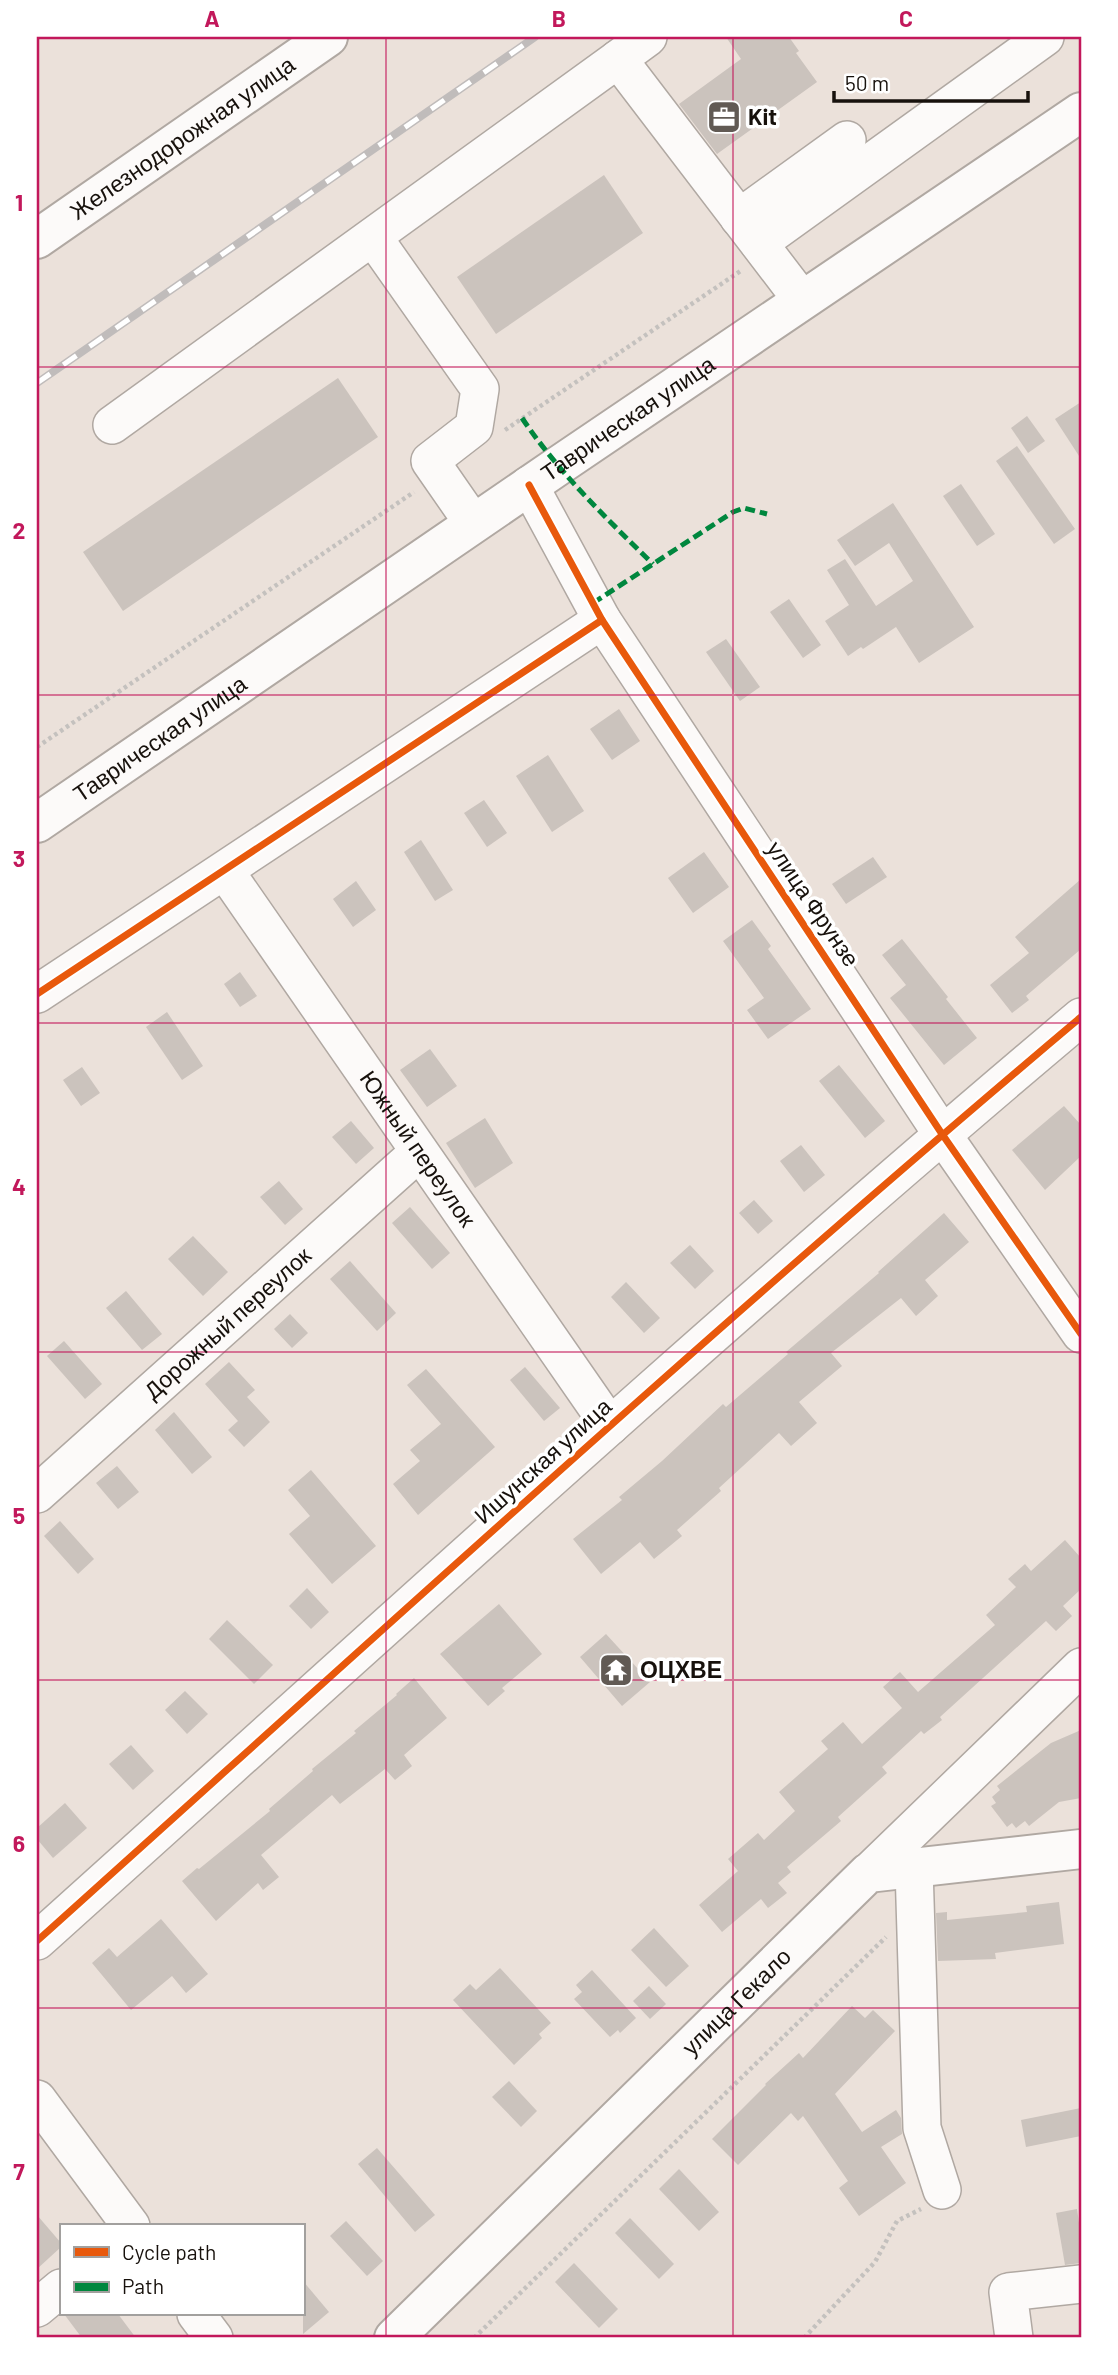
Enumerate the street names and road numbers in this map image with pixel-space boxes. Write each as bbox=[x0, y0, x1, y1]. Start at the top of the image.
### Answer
street label: Железнодорожная улица bbox=[64, 49, 300, 225]
street label: Таврическая улица bbox=[535, 349, 720, 487]
street label: Таврическая улица bbox=[67, 669, 251, 807]
street label: улица Фрунзе bbox=[762, 835, 866, 971]
street label: Южный переулок bbox=[355, 1065, 483, 1232]
street label: Дорожный переулок bbox=[138, 1240, 317, 1404]
street label: Ишунская улица bbox=[468, 1391, 617, 1529]
street label: улица Гекало bbox=[676, 1942, 796, 2061]

